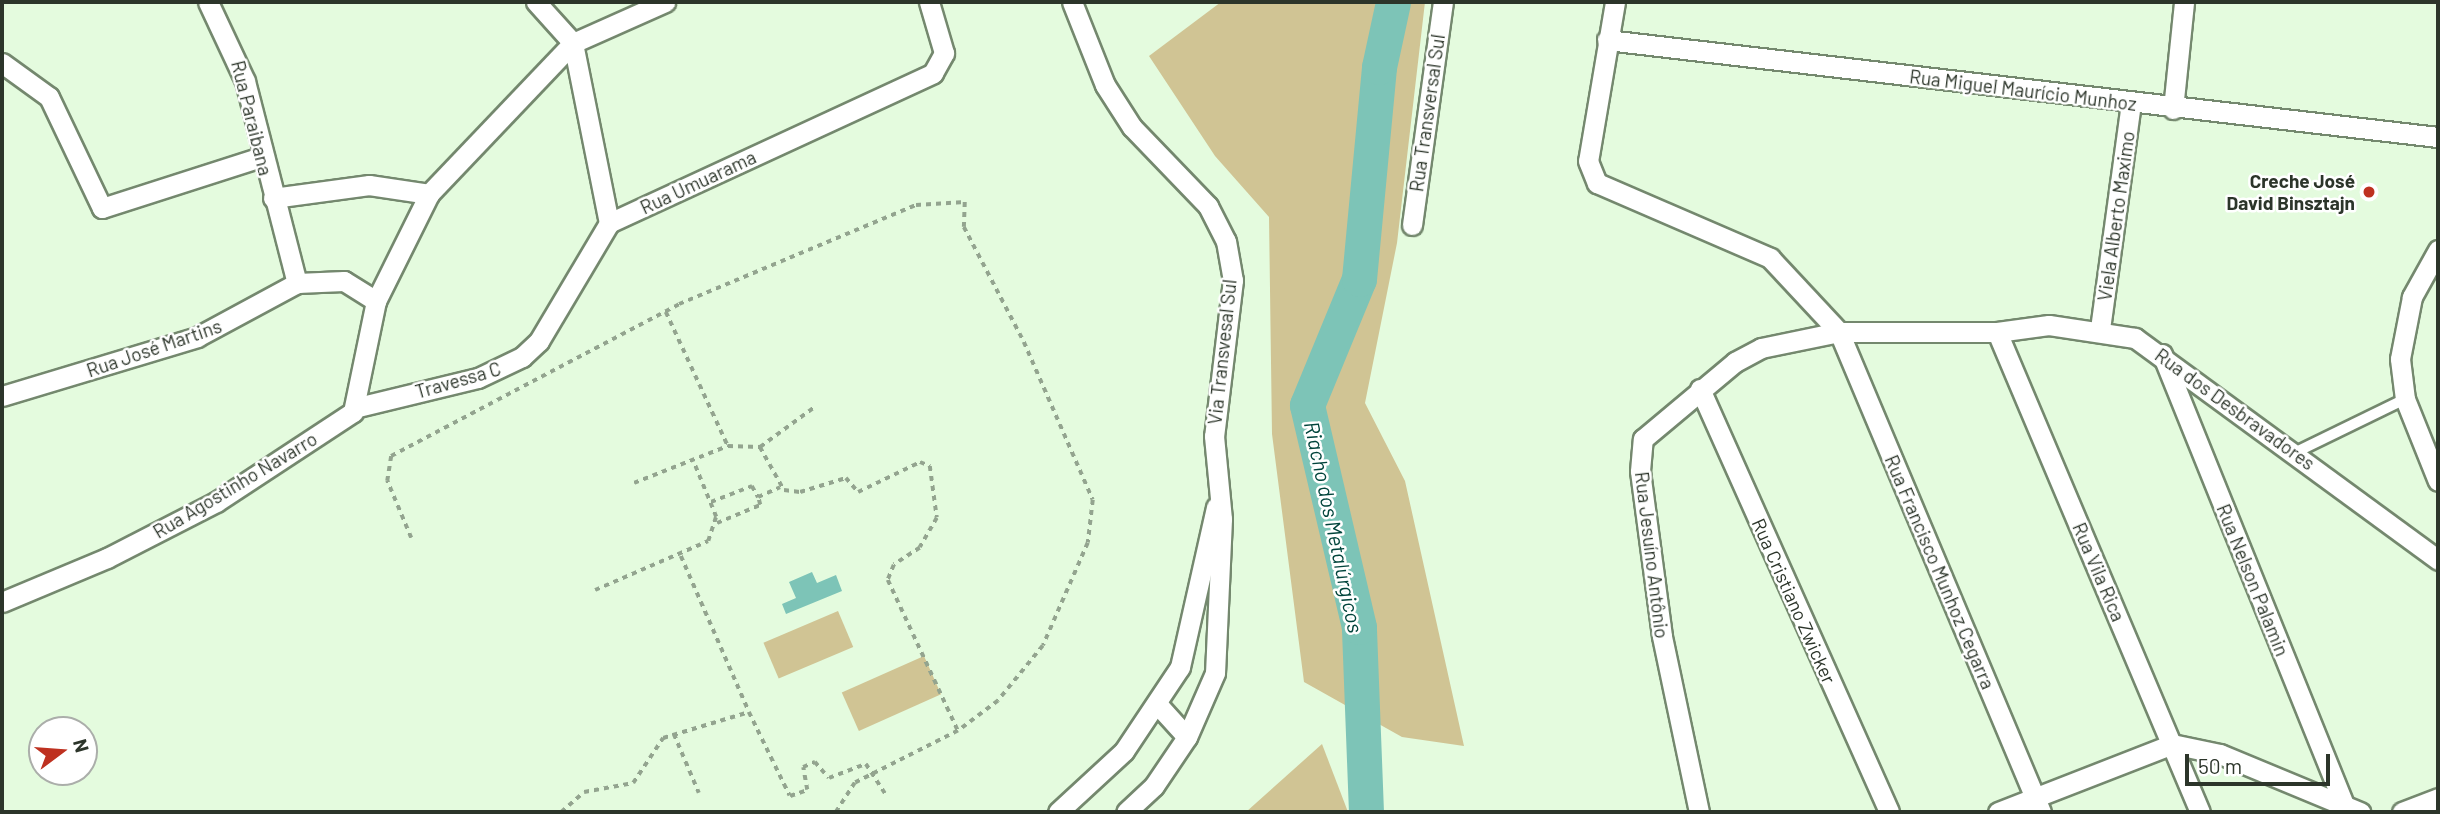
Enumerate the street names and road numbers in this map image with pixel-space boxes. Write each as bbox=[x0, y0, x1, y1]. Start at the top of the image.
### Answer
street label: Rua Transversal Sul bbox=[1405, 33, 1449, 193]
street label: Rua Paraibana bbox=[227, 58, 277, 178]
street label: Rua Miguel Maurício Munhoz bbox=[1908, 65, 2138, 115]
street label: Viela Alberto Maximo bbox=[2093, 130, 2139, 302]
street label: Rua Umuarama bbox=[636, 145, 760, 219]
street label: Via Transvesal Sul bbox=[1203, 278, 1241, 426]
street label: Rua José Martins bbox=[83, 314, 225, 382]
street label: Rua dos Desbravadores bbox=[2151, 343, 2319, 475]
street label: Travessa C bbox=[413, 357, 503, 403]
street label: Rua Agostinho Navarro bbox=[149, 427, 321, 543]
street label: Rua Francisco Munhoz Cegarra bbox=[1880, 451, 2000, 693]
street label: Rua Jesuíno Antônio bbox=[1630, 470, 1674, 640]
street label: Rua Nelson Palamin bbox=[2212, 501, 2294, 659]
street label: Rua Cristiano Zwicker bbox=[1747, 515, 1841, 687]
street label: Rua Vila Rica bbox=[2068, 519, 2130, 625]

